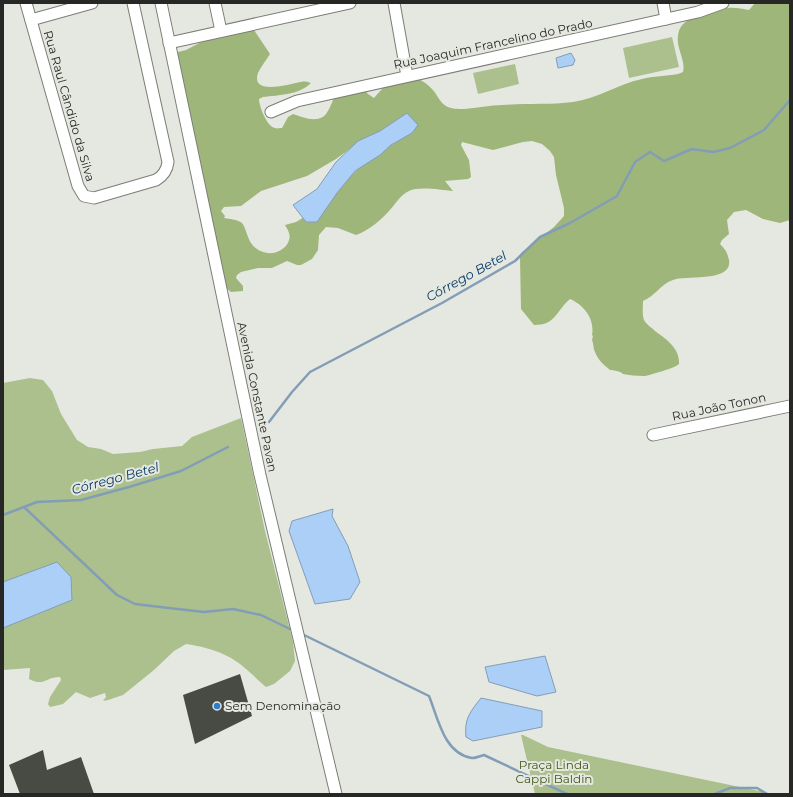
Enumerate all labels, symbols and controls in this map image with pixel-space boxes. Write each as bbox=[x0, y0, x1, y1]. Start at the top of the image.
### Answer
street label: Rua Joaquim Francelino do Prado bbox=[392, 15, 594, 72]
street label: Rua Raul Cândido da Silva bbox=[41, 29, 98, 183]
water label: Córrego Betel bbox=[423, 247, 510, 305]
street label: Avenida Constante Pavan bbox=[234, 321, 281, 473]
street label: Rua João Tonon bbox=[671, 389, 767, 424]
water label: Córrego Betel bbox=[70, 459, 161, 497]
place label: Sem Denominação bbox=[225, 698, 341, 713]
marker: Sem Denominação bbox=[212, 701, 222, 711]
park label: Praça Linda Cappi Baldin bbox=[516, 757, 592, 786]

